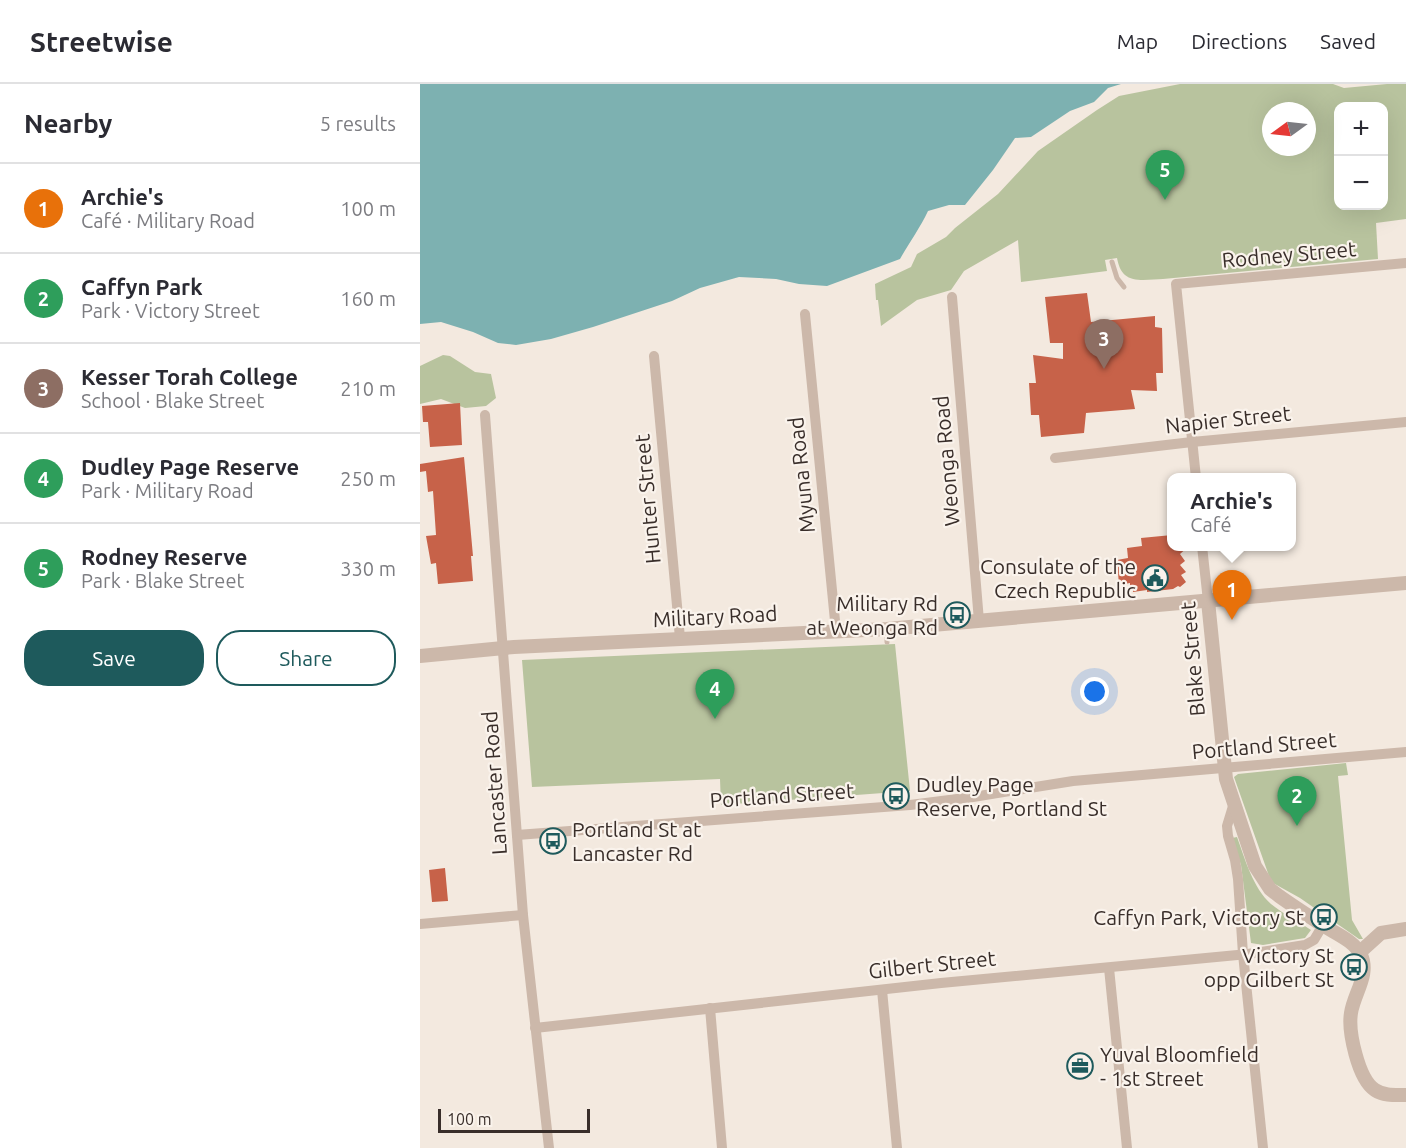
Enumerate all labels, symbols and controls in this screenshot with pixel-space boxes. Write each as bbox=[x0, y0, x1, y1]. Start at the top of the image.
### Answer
text: Streetwise bbox=[30, 26, 173, 57]
text: Map bbox=[1117, 29, 1158, 53]
text: Directions bbox=[1191, 29, 1287, 53]
text: Saved bbox=[1320, 29, 1376, 53]
north arrow bbox=[1262, 102, 1316, 156]
map controls bbox=[1334, 102, 1388, 210]
button: + bbox=[1334, 102, 1388, 156]
text: Nearby bbox=[24, 109, 112, 138]
text: 5 results bbox=[320, 112, 396, 135]
pin: 5 bbox=[1146, 150, 1184, 200]
button: − bbox=[1334, 156, 1388, 210]
text: Archie's bbox=[81, 184, 164, 209]
text: 1 bbox=[38, 197, 49, 220]
text: 100 m bbox=[340, 197, 396, 220]
text: Café · Military Road bbox=[81, 209, 255, 232]
street label: Rodney Street bbox=[1221, 236, 1357, 272]
text: Caffyn Park bbox=[81, 274, 203, 299]
text: 2 bbox=[38, 287, 49, 310]
text: 160 m bbox=[340, 287, 396, 310]
text: Park · Victory Street bbox=[81, 299, 260, 322]
pin: 3 bbox=[1084, 320, 1124, 369]
text: Kesser Torah College bbox=[81, 364, 298, 389]
text: 3 bbox=[38, 377, 49, 400]
text: 210 m bbox=[340, 377, 396, 400]
text: School · Blake Street bbox=[81, 389, 264, 412]
street label: Weonga Road bbox=[928, 395, 964, 527]
street label: Napier Street bbox=[1164, 400, 1292, 438]
street label: Myuna Road bbox=[783, 416, 819, 534]
street label: Hunter Street bbox=[629, 433, 665, 565]
text: Dudley Page Reserve bbox=[81, 454, 299, 479]
text: 4 bbox=[38, 467, 49, 490]
text: 250 m bbox=[340, 467, 396, 490]
popup bbox=[1167, 473, 1296, 551]
text: Park · Military Road bbox=[81, 479, 254, 502]
text: Archie's bbox=[1190, 488, 1273, 513]
text: Café bbox=[1190, 513, 1231, 536]
text: Rodney Reserve bbox=[81, 544, 247, 569]
place label: Consulate of the Czech Republic bbox=[980, 554, 1136, 602]
text: 5 bbox=[38, 557, 49, 580]
text: 330 m bbox=[340, 557, 396, 580]
public building icon: Consulate of the Czech Republic bbox=[1140, 563, 1170, 593]
text: Park · Blake Street bbox=[81, 569, 244, 592]
pin: 1 bbox=[1212, 570, 1252, 620]
place label: Military Rd at Weonga Rd bbox=[806, 591, 938, 639]
bus stop icon: Military Rd at Weonga Rd bbox=[942, 600, 972, 630]
street label: Military Road bbox=[652, 601, 778, 631]
street label: Blake Street bbox=[1175, 601, 1209, 717]
button: Save bbox=[24, 630, 204, 686]
button: Share bbox=[216, 630, 396, 686]
pin: 4 bbox=[696, 670, 734, 719]
your location bbox=[1080, 677, 1109, 706]
street label: Lancaster Road bbox=[477, 710, 511, 856]
street label: Portland Street bbox=[1191, 727, 1337, 763]
place label: Dudley Page Reserve, Portland St bbox=[916, 772, 1107, 820]
pin: 2 bbox=[1278, 776, 1316, 826]
street label: Portland Street bbox=[709, 778, 855, 812]
bus stop icon: Dudley Page Reserve, Portland St bbox=[881, 781, 911, 811]
place label: Portland St at Lancaster Rd bbox=[572, 817, 701, 865]
bus stop icon: Portland St at Lancaster Rd bbox=[538, 826, 568, 856]
bus stop icon: Caffyn Park, Victory St bbox=[1309, 902, 1339, 932]
place label: Caffyn Park, Victory St bbox=[1093, 905, 1304, 929]
place label: Victory St opp Gilbert St bbox=[1204, 943, 1334, 991]
street label: Gilbert Street bbox=[867, 945, 997, 983]
bus stop icon: Victory St opp Gilbert St bbox=[1339, 952, 1369, 982]
place label: Yuval Bloomfield - 1st Street bbox=[1100, 1042, 1259, 1090]
office icon: Yuval Bloomfield - 1st Street bbox=[1065, 1051, 1095, 1081]
scale bar bbox=[438, 1106, 590, 1134]
text: 100 m bbox=[447, 1110, 492, 1128]

